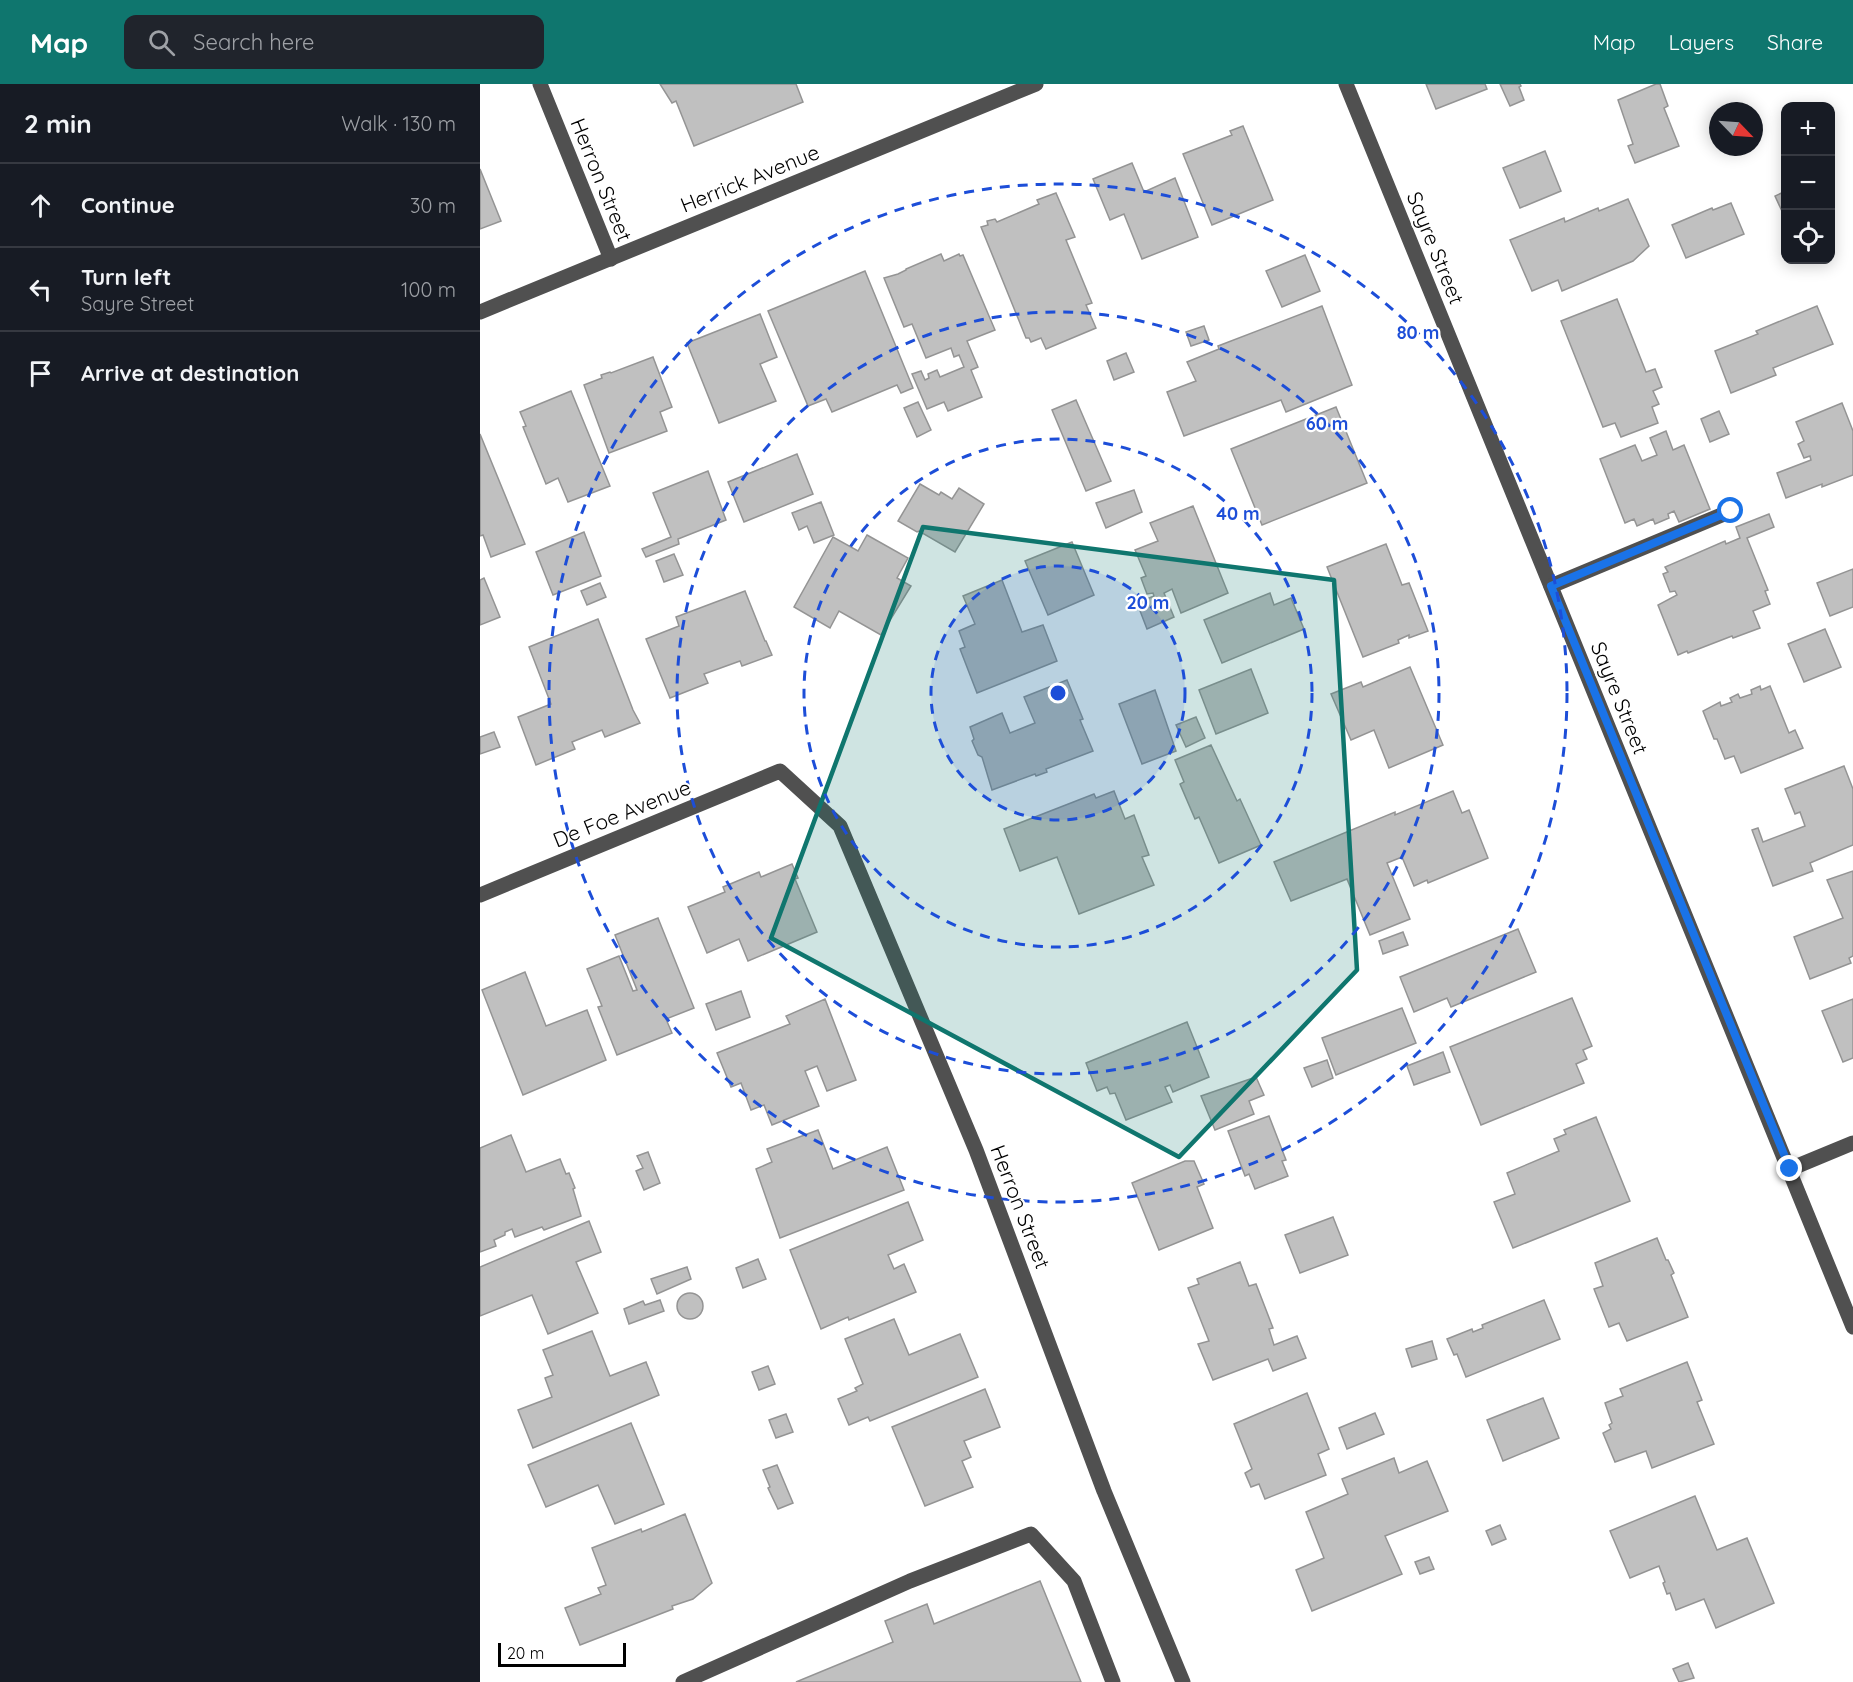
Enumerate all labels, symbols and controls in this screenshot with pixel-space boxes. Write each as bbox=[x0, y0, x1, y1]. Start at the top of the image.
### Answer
search box bbox=[124, 15, 544, 69]
text: Map bbox=[30, 25, 88, 60]
icon: search bbox=[145, 26, 178, 59]
text: Search here bbox=[193, 28, 315, 56]
text: Map bbox=[1593, 29, 1636, 55]
text: Layers bbox=[1669, 29, 1734, 55]
text: Share bbox=[1767, 29, 1823, 55]
north arrow bbox=[1709, 102, 1763, 156]
map controls bbox=[1781, 102, 1835, 264]
button: + bbox=[1781, 102, 1835, 156]
text: 2 min bbox=[24, 107, 92, 140]
text: Walk · 130 m bbox=[341, 111, 456, 136]
street label: Herron Street bbox=[565, 114, 638, 245]
street label: Herrick Avenue bbox=[676, 138, 823, 218]
button: − bbox=[1781, 156, 1835, 210]
street label: Sayre Street bbox=[1402, 188, 1470, 308]
icon: ahead bbox=[24, 189, 57, 222]
text: Continue bbox=[81, 191, 175, 219]
text: 30 m bbox=[410, 193, 456, 218]
button: locate bbox=[1781, 210, 1835, 264]
text: Turn left bbox=[81, 263, 171, 291]
icon: left bbox=[24, 273, 57, 306]
text: 100 m bbox=[401, 277, 456, 302]
text: Sayre Street bbox=[81, 291, 194, 316]
text: 80 m bbox=[1397, 321, 1439, 344]
icon: arrive bbox=[24, 357, 57, 390]
text: Arrive at destination bbox=[81, 359, 299, 387]
text: 60 m bbox=[1306, 412, 1348, 435]
route start bbox=[1717, 497, 1743, 523]
text: 40 m bbox=[1216, 502, 1260, 525]
text: 20 m bbox=[1127, 591, 1169, 614]
street label: Sayre Street bbox=[1586, 638, 1654, 758]
centre of rings bbox=[1048, 683, 1068, 703]
street label: De Foe Avenue bbox=[549, 774, 694, 853]
street label: Herron Street bbox=[985, 1141, 1056, 1272]
route end bbox=[1776, 1155, 1802, 1181]
scale bar bbox=[498, 1640, 626, 1668]
text: 20 m bbox=[507, 1643, 544, 1663]

